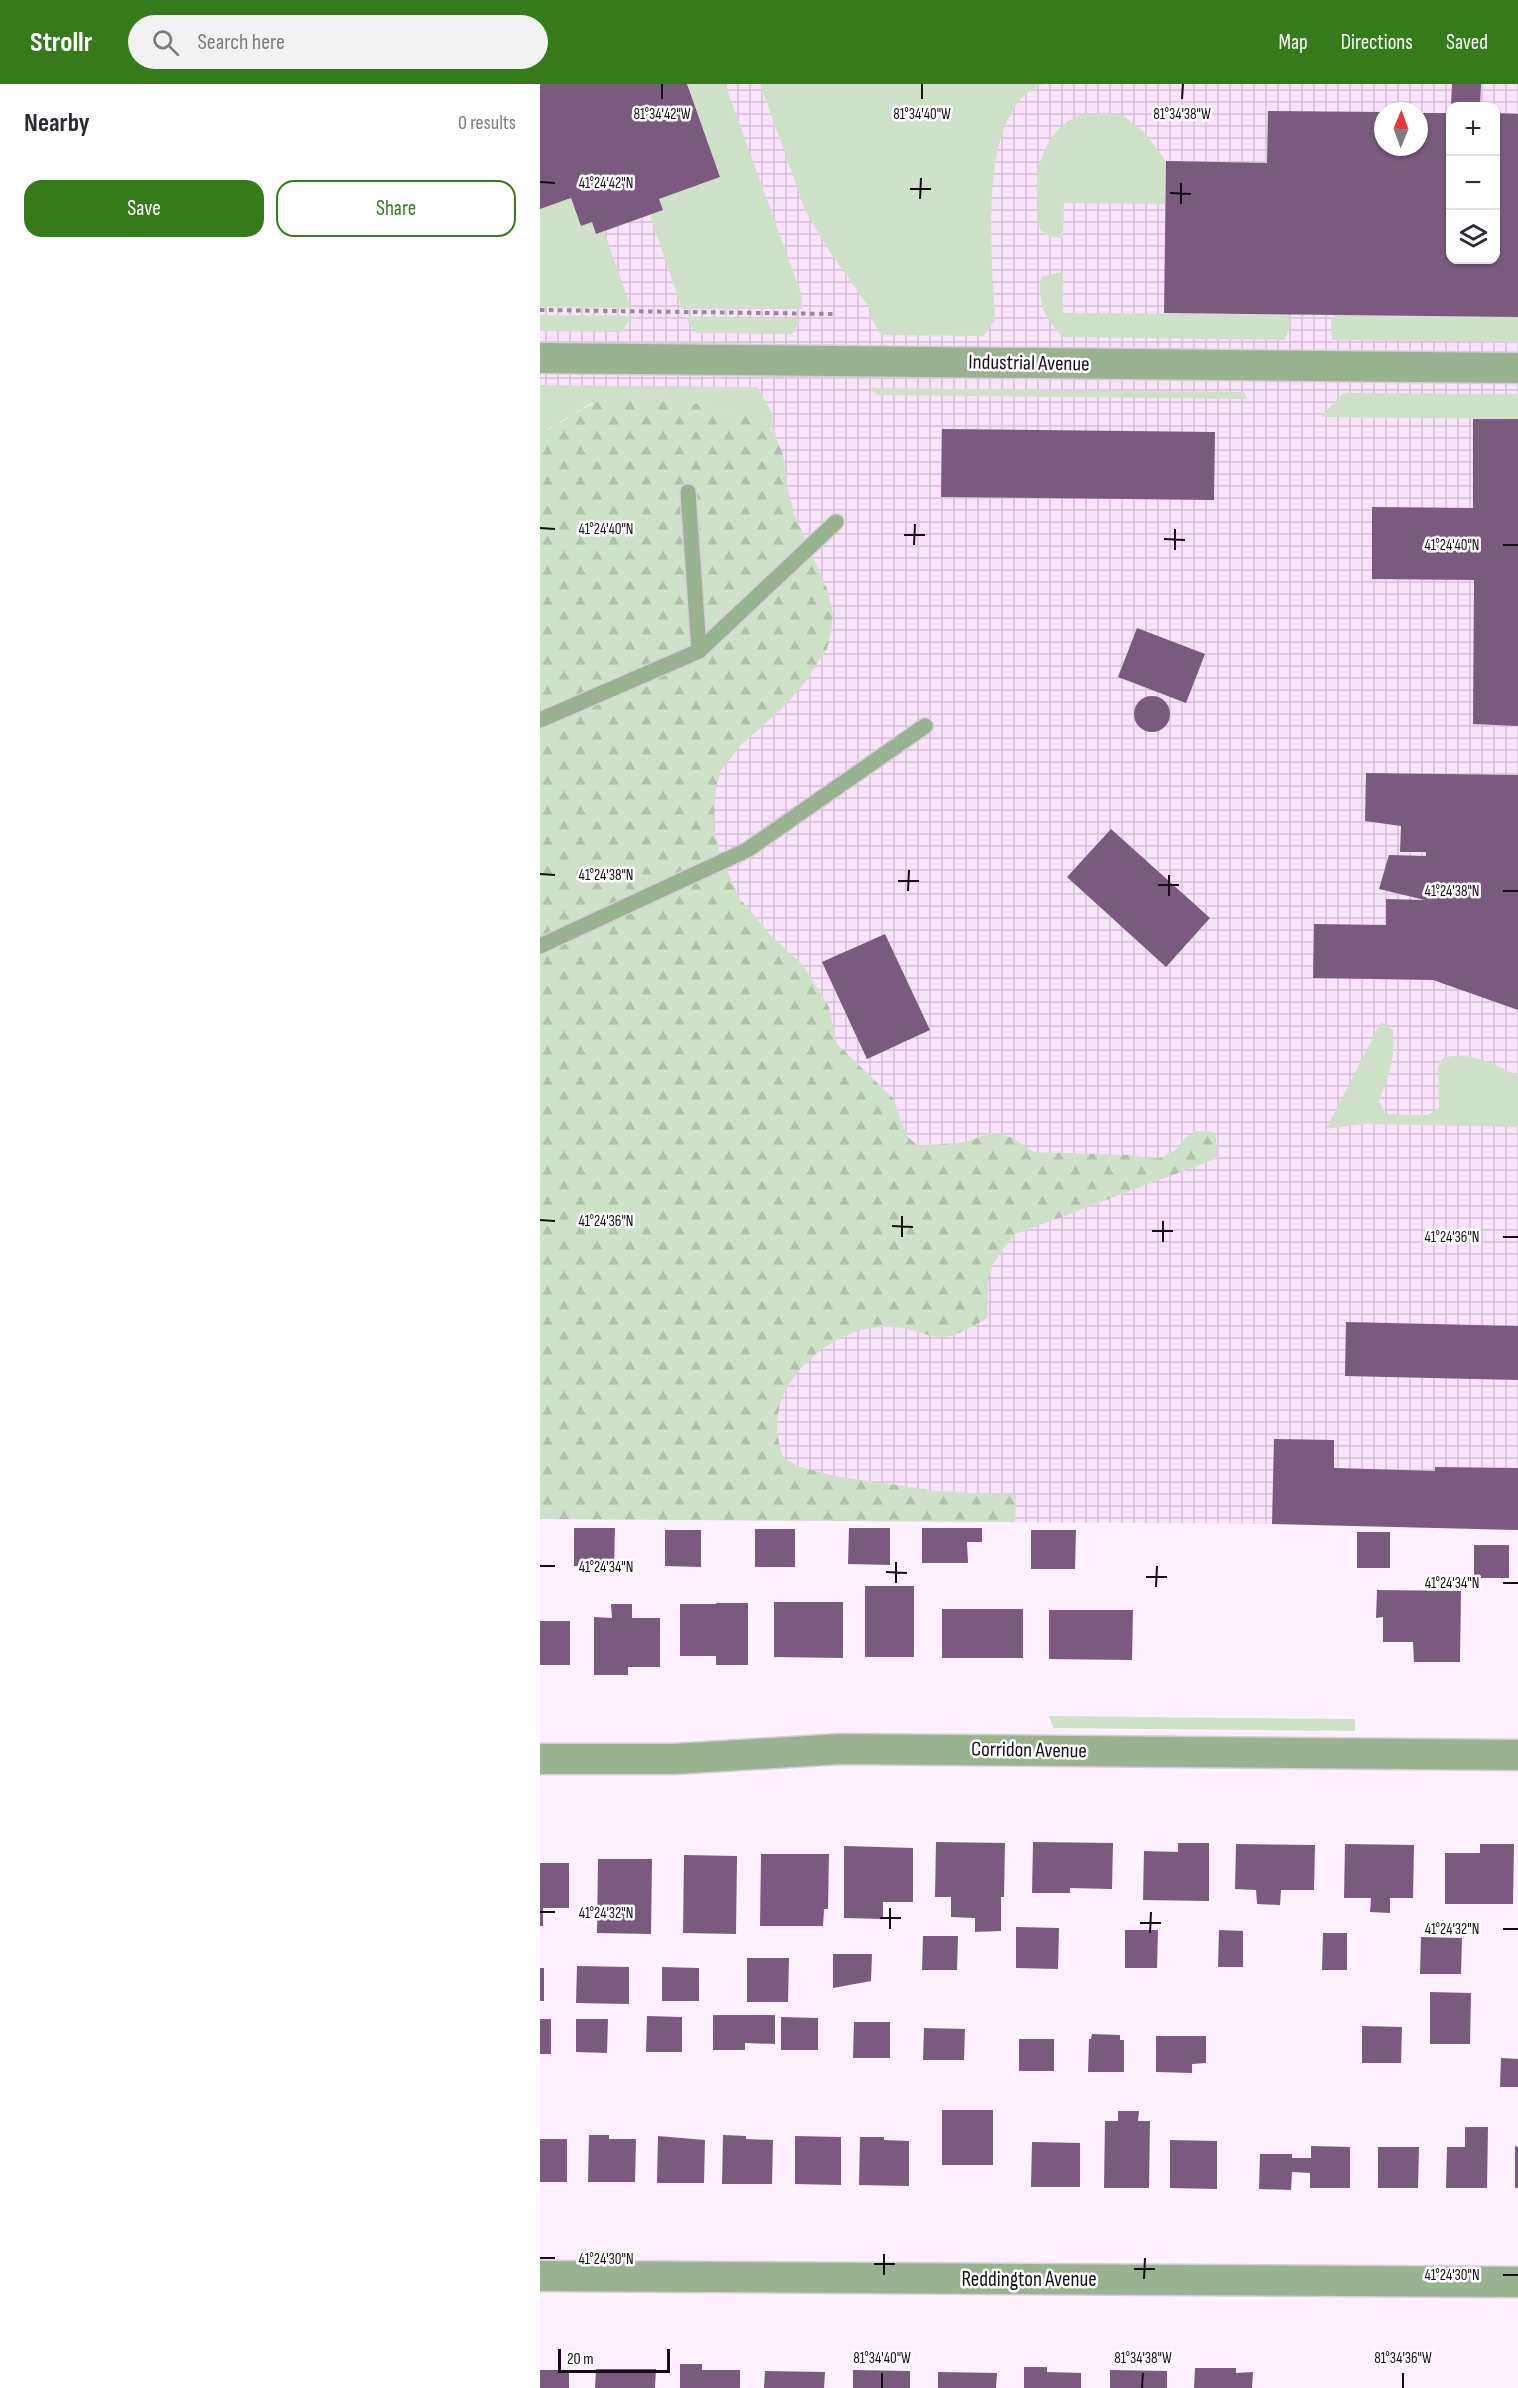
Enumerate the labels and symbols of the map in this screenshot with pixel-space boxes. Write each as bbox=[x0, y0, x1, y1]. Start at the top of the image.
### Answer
north arrow bbox=[1374, 102, 1428, 156]
text: 81°34'42"W bbox=[633, 105, 691, 124]
text: 81°34'40"W bbox=[893, 105, 951, 124]
text: 81°34'38"W bbox=[1153, 105, 1211, 124]
text: 41°24'42"N bbox=[579, 174, 633, 193]
street label: Industrial Avenue bbox=[968, 349, 1090, 377]
text: 41°24'40"N bbox=[578, 520, 634, 539]
text: 41°24'40"N bbox=[1424, 536, 1480, 555]
text: 41°24'38"N bbox=[579, 866, 633, 885]
text: 41°24'38"N bbox=[1425, 882, 1479, 901]
text: 41°24'36"N bbox=[579, 1212, 633, 1231]
text: 41°24'36"N bbox=[1425, 1228, 1479, 1247]
text: 41°24'34"N bbox=[579, 1558, 633, 1577]
text: 41°24'34"N bbox=[1425, 1574, 1479, 1593]
street label: Corridon Avenue bbox=[971, 1736, 1087, 1764]
text: 41°24'32"N bbox=[579, 1904, 633, 1923]
text: 41°24'32"N bbox=[1425, 1920, 1479, 1939]
text: 41°24'30"N bbox=[578, 2250, 634, 2269]
text: 41°24'30"N bbox=[1424, 2266, 1480, 2285]
street label: Reddington Avenue bbox=[961, 2267, 1097, 2292]
scale bar bbox=[558, 2346, 670, 2374]
text: 81°34'40"W bbox=[853, 2349, 911, 2368]
text: 81°34'38"W bbox=[1114, 2349, 1172, 2368]
text: 81°34'36"W bbox=[1374, 2349, 1432, 2368]

